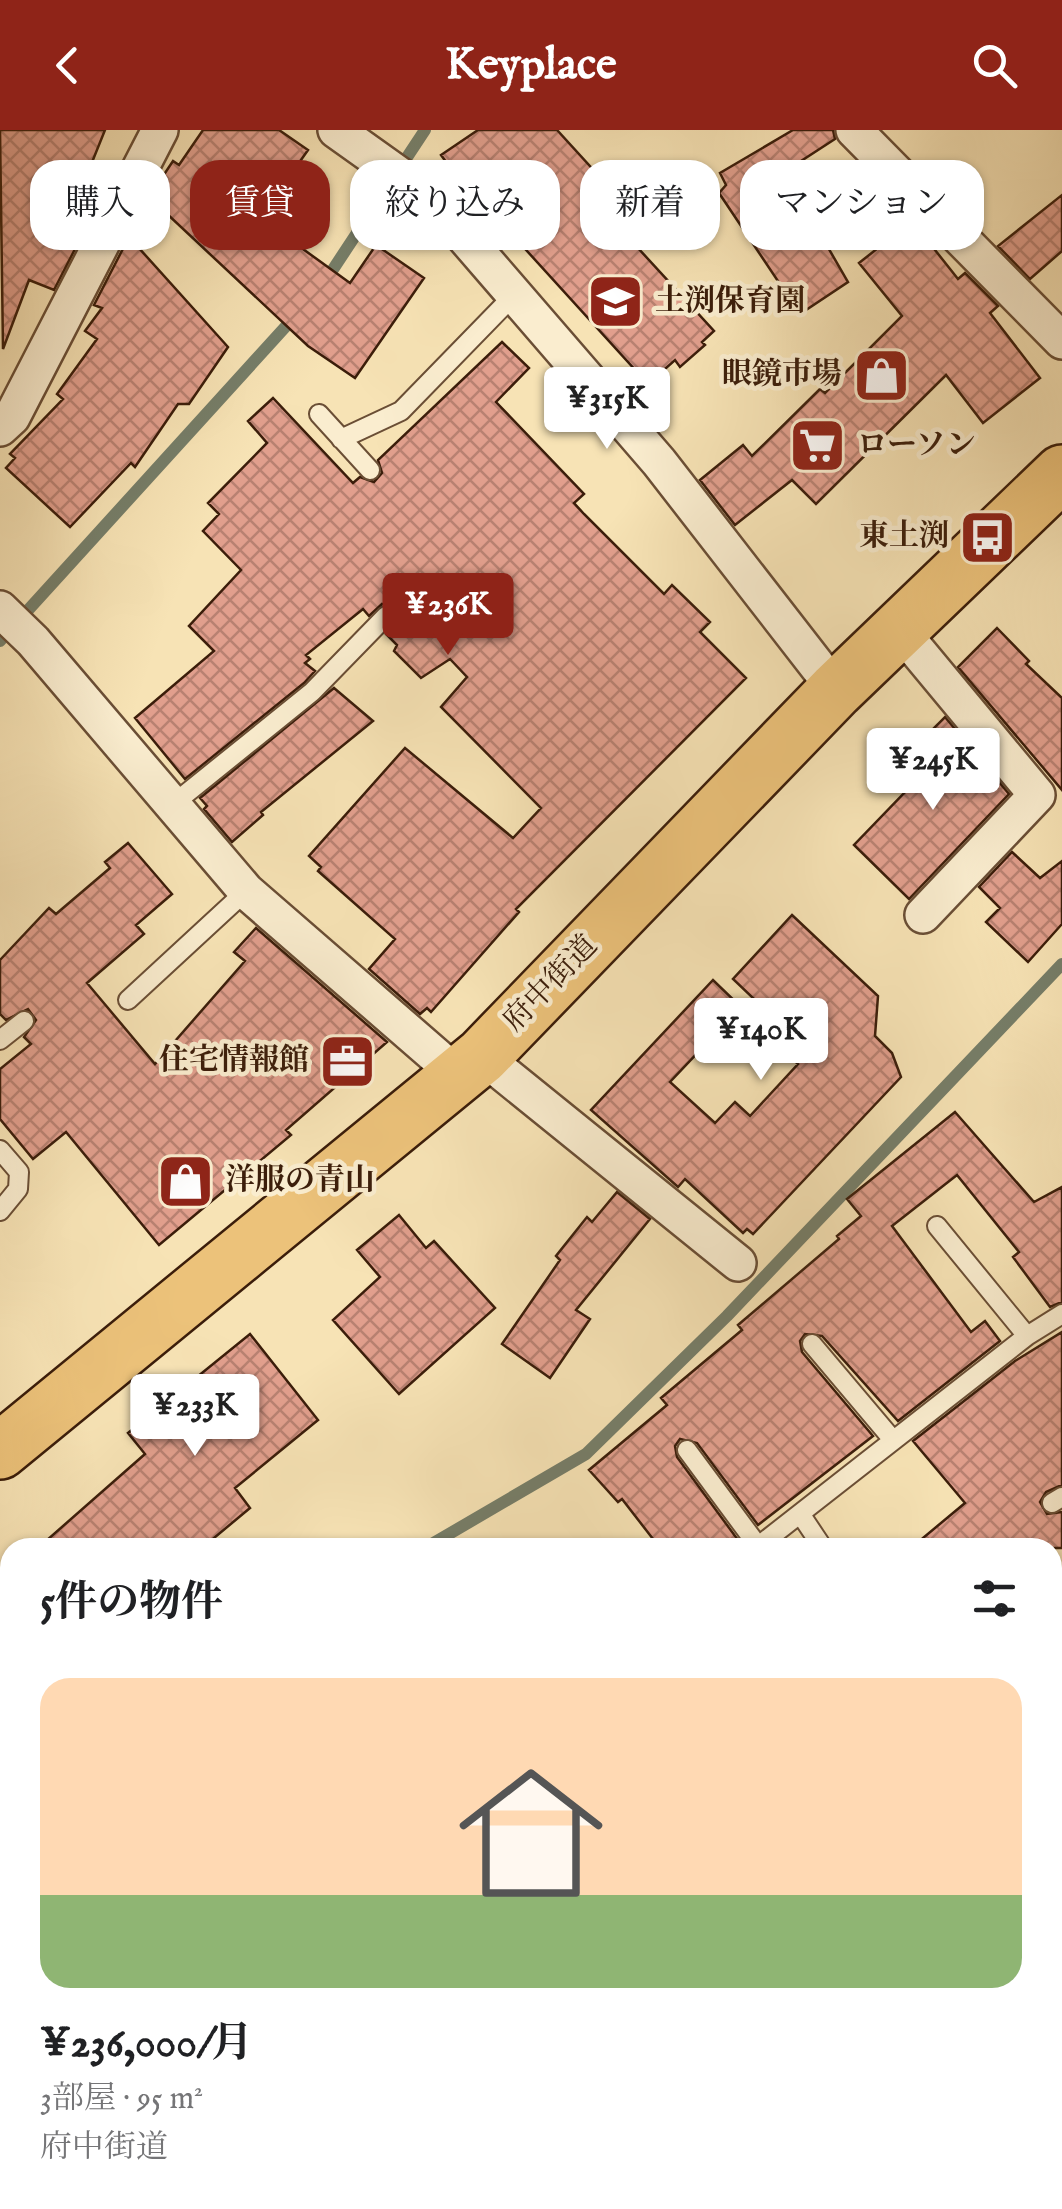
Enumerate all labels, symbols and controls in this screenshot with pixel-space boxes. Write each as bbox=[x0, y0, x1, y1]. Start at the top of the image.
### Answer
text: Keyplace bbox=[445, 37, 617, 94]
icon: back bbox=[40, 38, 95, 93]
icon: search bbox=[967, 38, 1022, 93]
chip: 購入 bbox=[30, 160, 170, 250]
chip: 賃貸 bbox=[190, 160, 330, 250]
chip: 絞り込み bbox=[350, 160, 560, 250]
chip: 新着 bbox=[580, 160, 720, 250]
chip: マンション bbox=[740, 160, 984, 250]
school or university icon: 土渕保育園 bbox=[586, 272, 646, 332]
place label: 土渕保育園 bbox=[655, 283, 805, 321]
shop icon: 眼鏡市場 bbox=[851, 345, 911, 405]
place label: 眼鏡市場 bbox=[722, 356, 842, 394]
pin: ¥315K bbox=[537, 367, 677, 452]
text: ¥315K bbox=[566, 379, 648, 420]
supermarket icon: ローソン bbox=[788, 416, 848, 476]
place label: ローソン bbox=[857, 427, 976, 465]
bus stop icon: 東土渕 bbox=[958, 507, 1018, 567]
place label: 東土渕 bbox=[859, 518, 949, 556]
pin: ¥236K bbox=[378, 573, 518, 658]
text: ¥236K bbox=[405, 585, 491, 626]
pin: ¥245K bbox=[863, 728, 1003, 813]
text: ¥245K bbox=[889, 740, 977, 781]
street label: 府中街道 bbox=[496, 928, 606, 1040]
pin: ¥140K bbox=[691, 998, 831, 1083]
text: ¥140K bbox=[716, 1010, 806, 1051]
office icon: 住宅情報館 bbox=[318, 1031, 378, 1091]
place label: 住宅情報館 bbox=[159, 1042, 309, 1080]
shop icon: 洋服の青山 bbox=[156, 1151, 216, 1211]
place label: 洋服の青山 bbox=[225, 1162, 375, 1200]
pin: ¥233K bbox=[125, 1374, 265, 1459]
text: ¥233K bbox=[152, 1386, 238, 1427]
icon: filters bbox=[967, 1571, 1022, 1626]
text: 5件の物件 bbox=[40, 1577, 223, 1630]
icon: home bbox=[441, 1743, 621, 1923]
text: ¥236,000/月 bbox=[40, 2018, 253, 2071]
text: 3部屋 · 95 m² bbox=[40, 2079, 203, 2120]
text: 府中街道 bbox=[40, 2128, 168, 2169]

